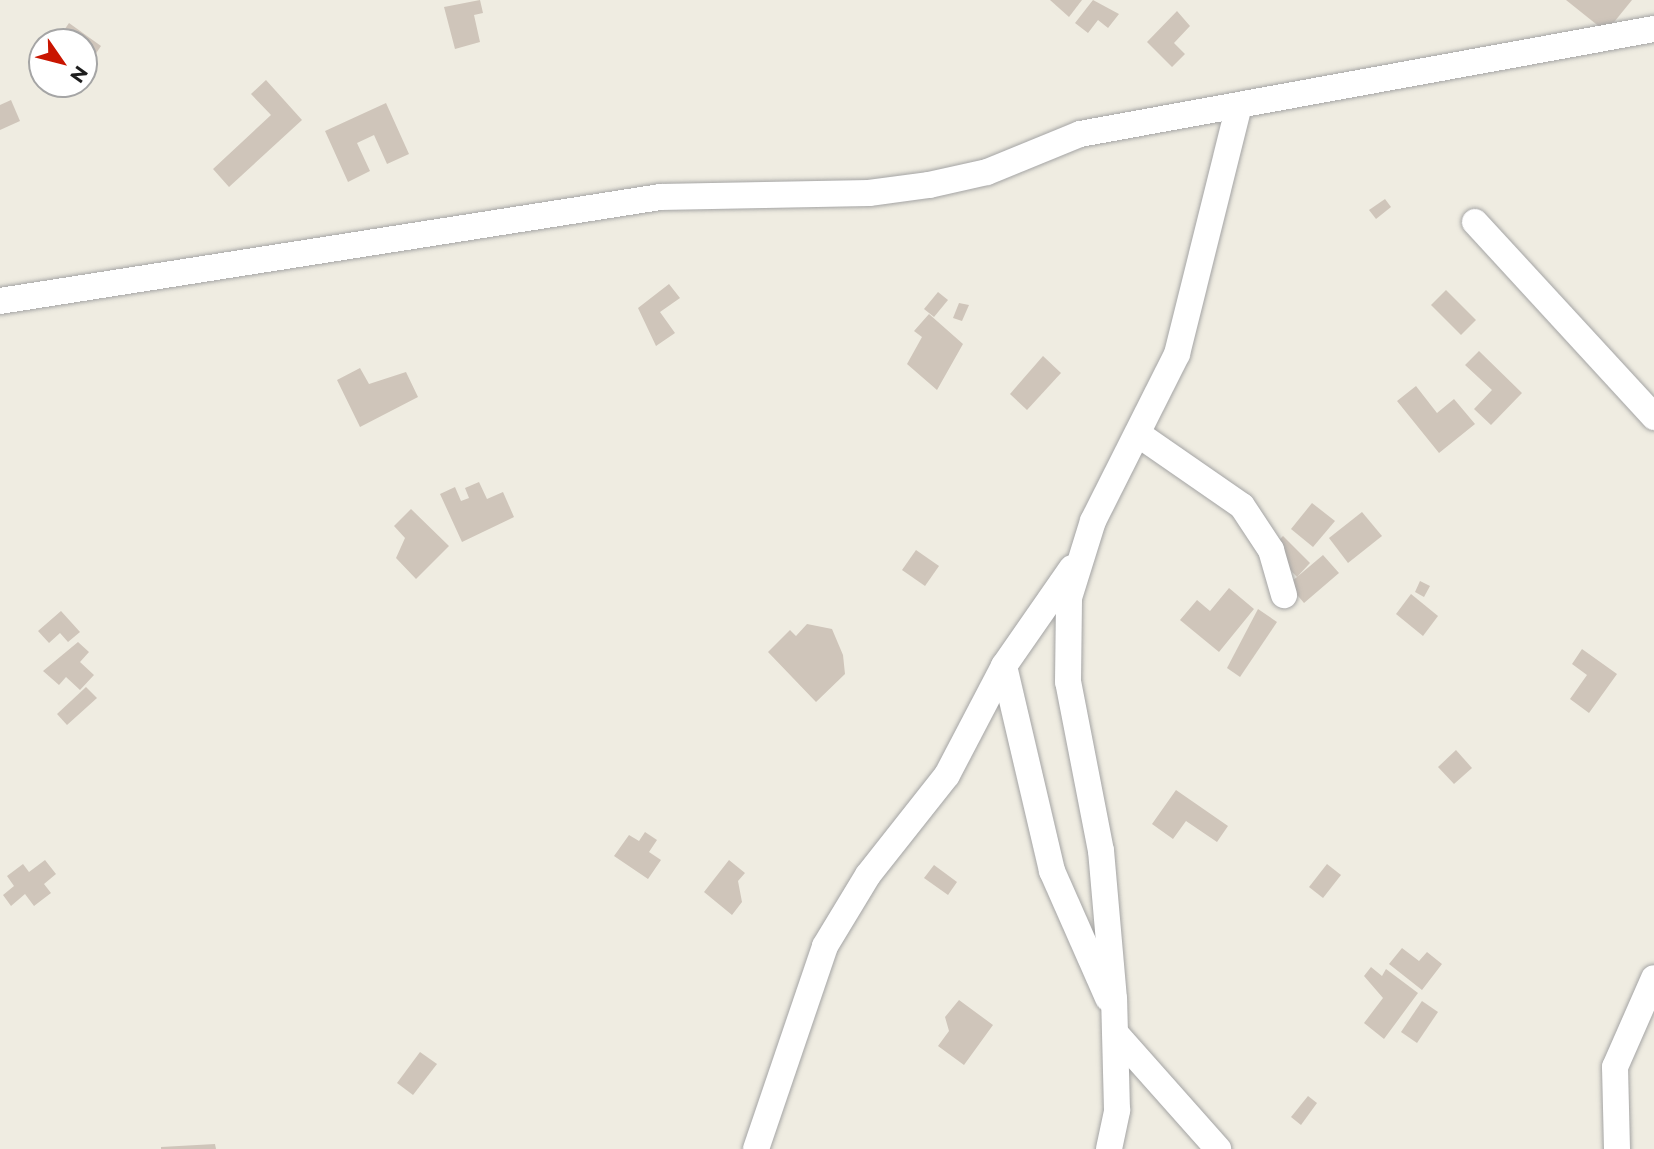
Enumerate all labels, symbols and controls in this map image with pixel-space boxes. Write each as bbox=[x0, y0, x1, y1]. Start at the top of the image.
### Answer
north arrow bbox=[28, 28, 98, 98]
text: N bbox=[65, 61, 93, 87]

